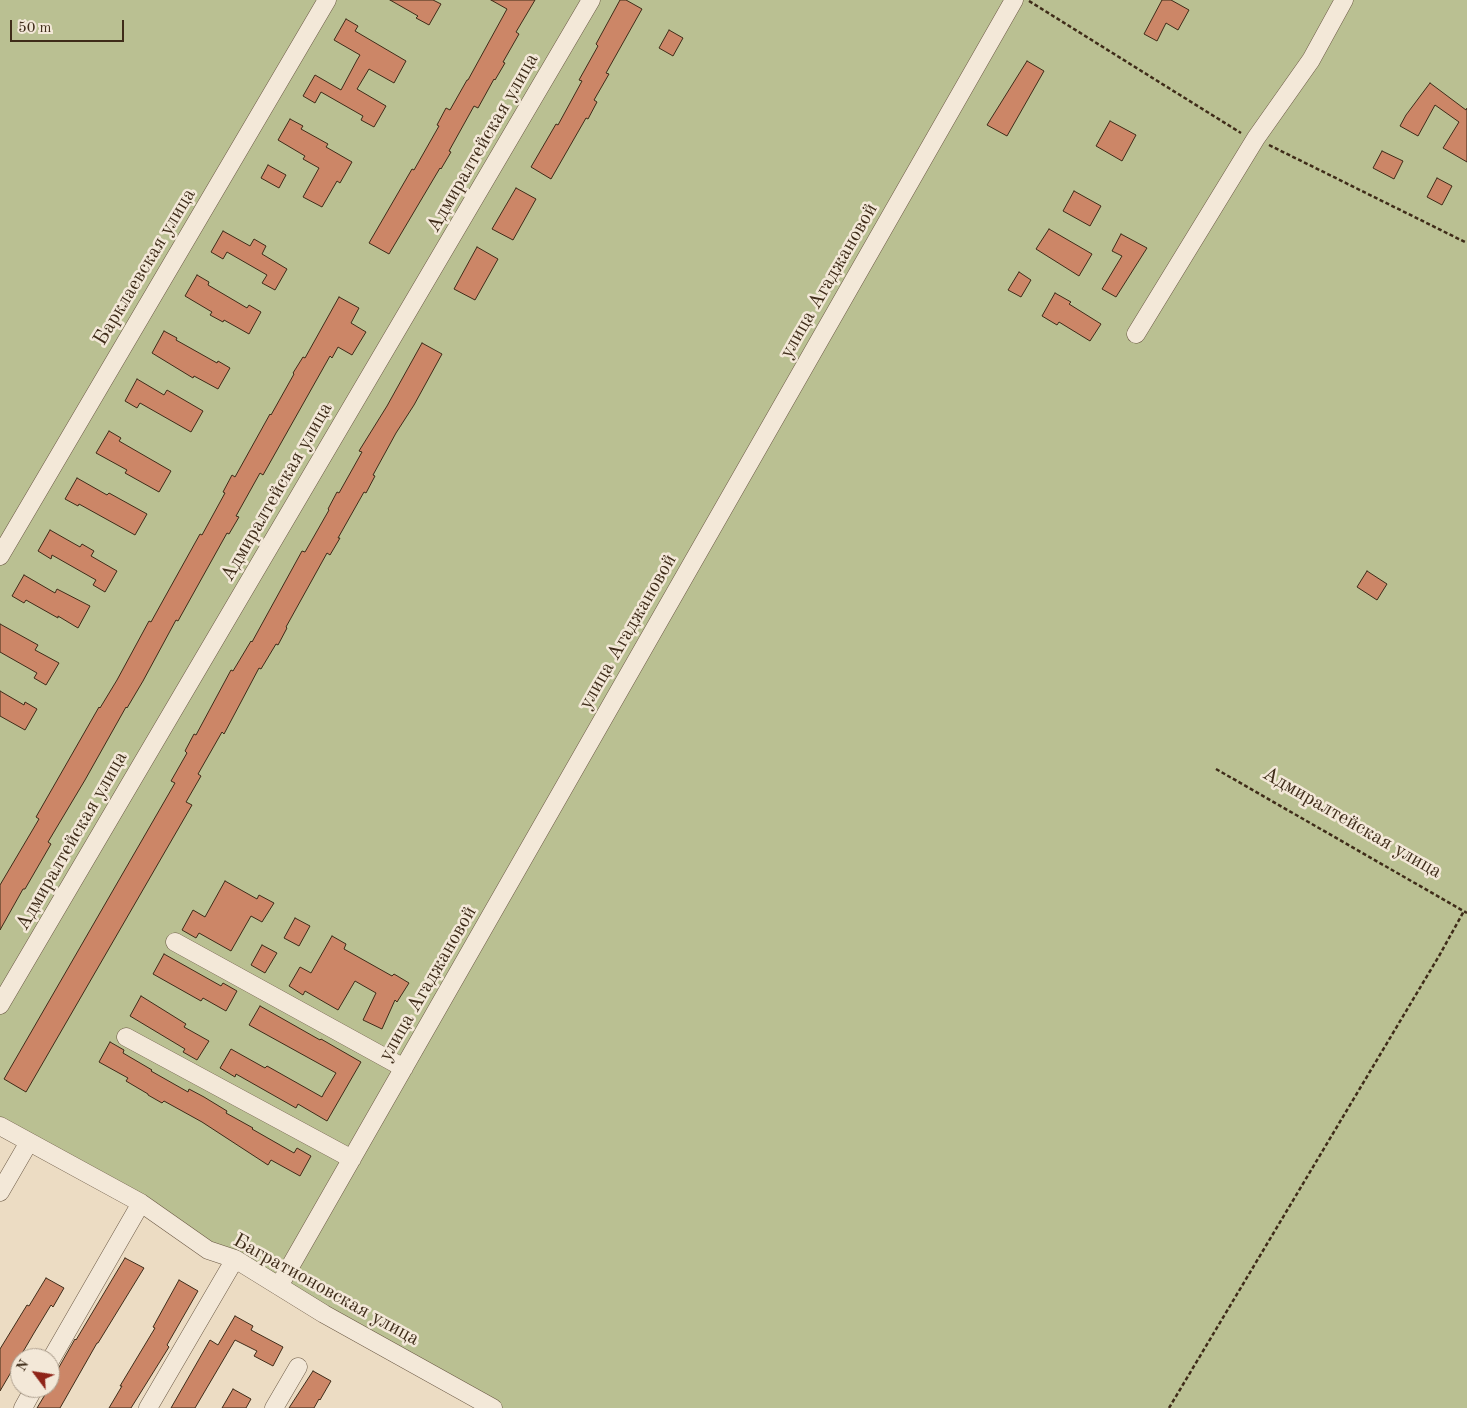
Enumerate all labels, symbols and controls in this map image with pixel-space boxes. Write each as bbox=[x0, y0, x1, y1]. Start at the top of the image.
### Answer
scale bar bbox=[12, 10, 126, 42]
text: 50 m bbox=[18, 21, 52, 36]
street label: Адмиралтейская улица bbox=[422, 49, 544, 237]
street label: Барклаевская улица bbox=[89, 184, 201, 350]
street label: улица Агаджановой bbox=[775, 199, 883, 363]
street label: Адмиралтейская улица bbox=[216, 398, 338, 586]
street label: улица Агаджановой bbox=[574, 550, 682, 714]
street label: Адмиралтейская улица bbox=[11, 747, 133, 935]
street label: Адмиралтейская улица bbox=[1258, 762, 1446, 884]
street label: улица Агаджановой bbox=[374, 902, 482, 1066]
street label: Багратионовская улица bbox=[229, 1229, 423, 1351]
north arrow bbox=[10, 1348, 60, 1398]
text: N bbox=[14, 1358, 32, 1374]

